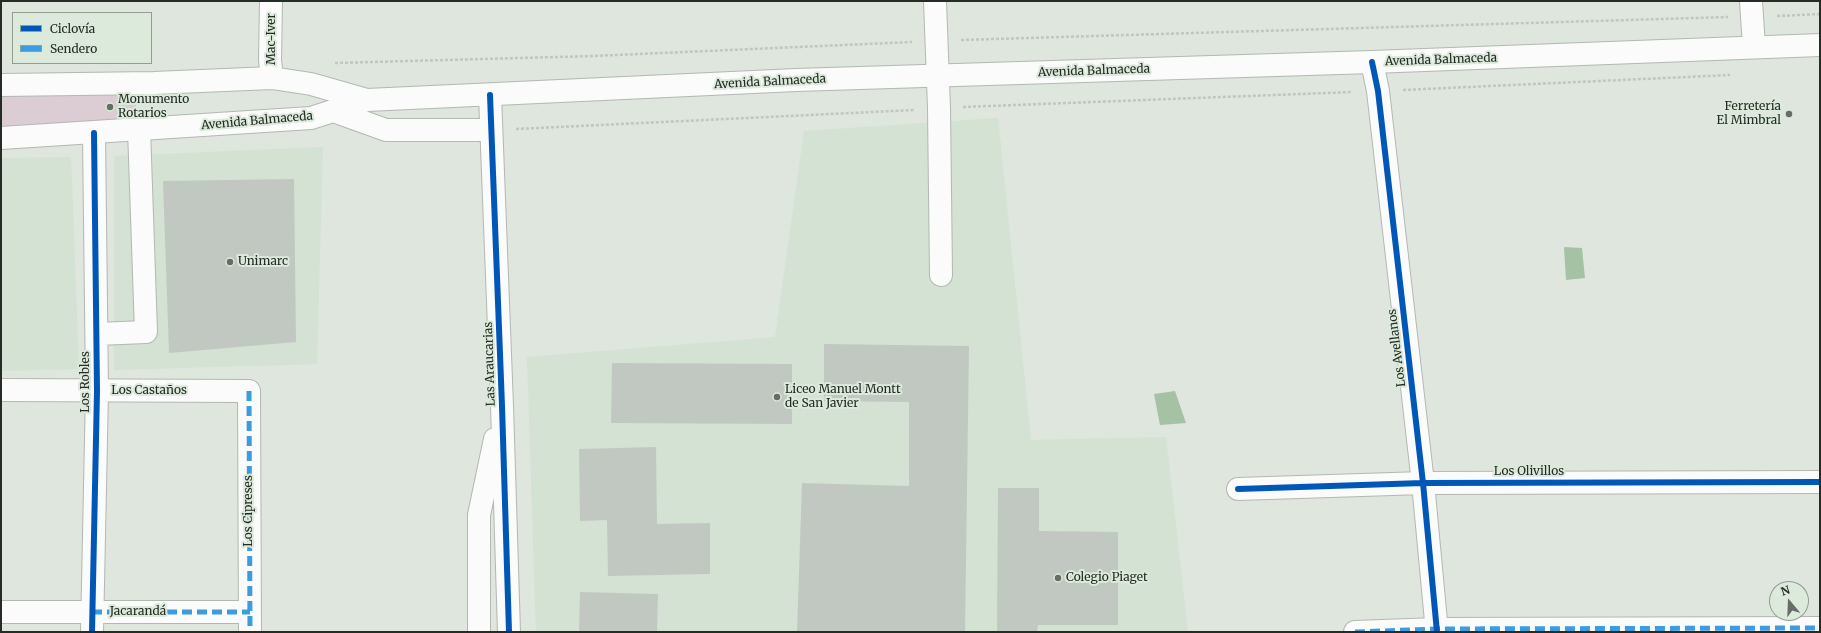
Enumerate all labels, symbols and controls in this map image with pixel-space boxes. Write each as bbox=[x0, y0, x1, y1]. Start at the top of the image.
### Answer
legend bbox=[12, 12, 152, 64]
street label: Mac-Iver bbox=[265, 13, 279, 65]
text: Ciclovía bbox=[50, 21, 95, 36]
text: Sendero bbox=[50, 41, 97, 56]
street label: Avenida Balmaceda bbox=[1385, 51, 1497, 69]
street label: Avenida Balmaceda bbox=[1038, 62, 1150, 80]
street label: Avenida Balmaceda bbox=[714, 72, 826, 92]
place label: Monumento Rotarios bbox=[118, 93, 189, 121]
place label: Ferretería El Mimbral bbox=[1717, 100, 1781, 128]
marker: Monumento Rotarios bbox=[105, 102, 115, 112]
street label: Avenida Balmaceda bbox=[200, 109, 314, 133]
marker: Ferretería El Mimbral bbox=[1784, 109, 1794, 119]
place label: Unimarc bbox=[238, 255, 288, 269]
marker: Unimarc bbox=[225, 257, 235, 267]
street label: Los Avellanos bbox=[1385, 308, 1409, 388]
street label: Las Araucarias bbox=[481, 321, 499, 407]
street label: Los Robles bbox=[79, 351, 93, 413]
place label: Liceo Manuel Montt de San Javier bbox=[785, 383, 901, 411]
street label: Los Castaños bbox=[111, 384, 187, 398]
marker: Liceo Manuel Montt de San Javier bbox=[772, 392, 782, 402]
street label: Los Olivillos bbox=[1494, 465, 1564, 479]
street label: Los Cipreses bbox=[242, 475, 256, 547]
place label: Colegio Piaget bbox=[1066, 571, 1148, 585]
marker: Colegio Piaget bbox=[1053, 573, 1063, 583]
north arrow bbox=[1769, 581, 1809, 621]
text: N bbox=[1779, 583, 1792, 599]
street label: Jacarandá bbox=[110, 605, 166, 619]

